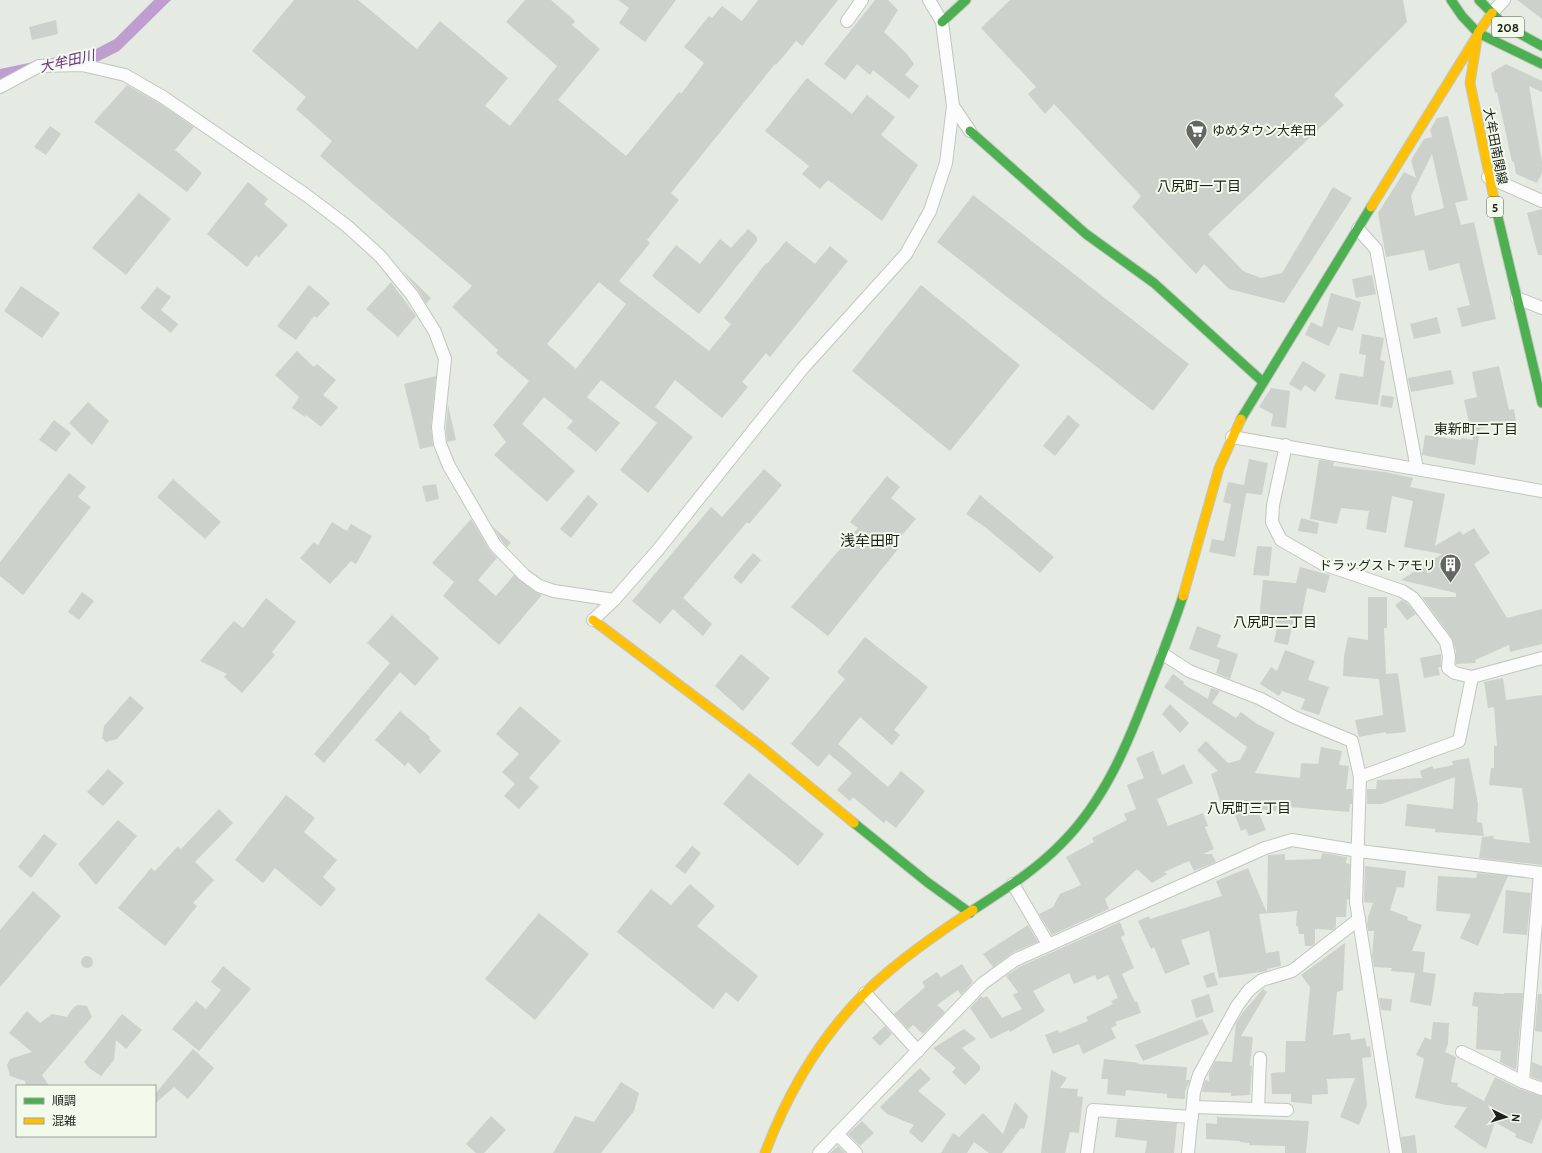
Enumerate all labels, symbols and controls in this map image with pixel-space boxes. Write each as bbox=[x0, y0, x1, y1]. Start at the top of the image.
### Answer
road number: 208 bbox=[1492, 17, 1524, 37]
water label: 大牟田川 bbox=[38, 45, 98, 76]
street label: 大牟田南関線 bbox=[1481, 106, 1511, 186]
supermarket icon: ゆめタウン大牟田 bbox=[1184, 117, 1210, 150]
place label: ゆめタウン大牟田 bbox=[1212, 122, 1316, 138]
district label: 八尻町一丁目 bbox=[1157, 177, 1241, 195]
road number: 5 bbox=[1487, 197, 1503, 217]
district label: 東新町二丁目 bbox=[1434, 420, 1518, 438]
district label: 浅牟田町 bbox=[840, 532, 900, 550]
building icon: ドラッグストアモリ bbox=[1438, 552, 1464, 585]
place label: ドラッグストアモリ bbox=[1319, 557, 1436, 573]
district label: 八尻町二丁目 bbox=[1233, 613, 1317, 631]
district label: 八尻町三丁目 bbox=[1207, 799, 1291, 817]
legend bbox=[16, 1085, 156, 1137]
text: 順調 bbox=[52, 1093, 76, 1108]
north arrow bbox=[1486, 1097, 1526, 1137]
text: 混雑 bbox=[52, 1113, 76, 1128]
text: N bbox=[1509, 1113, 1523, 1122]

